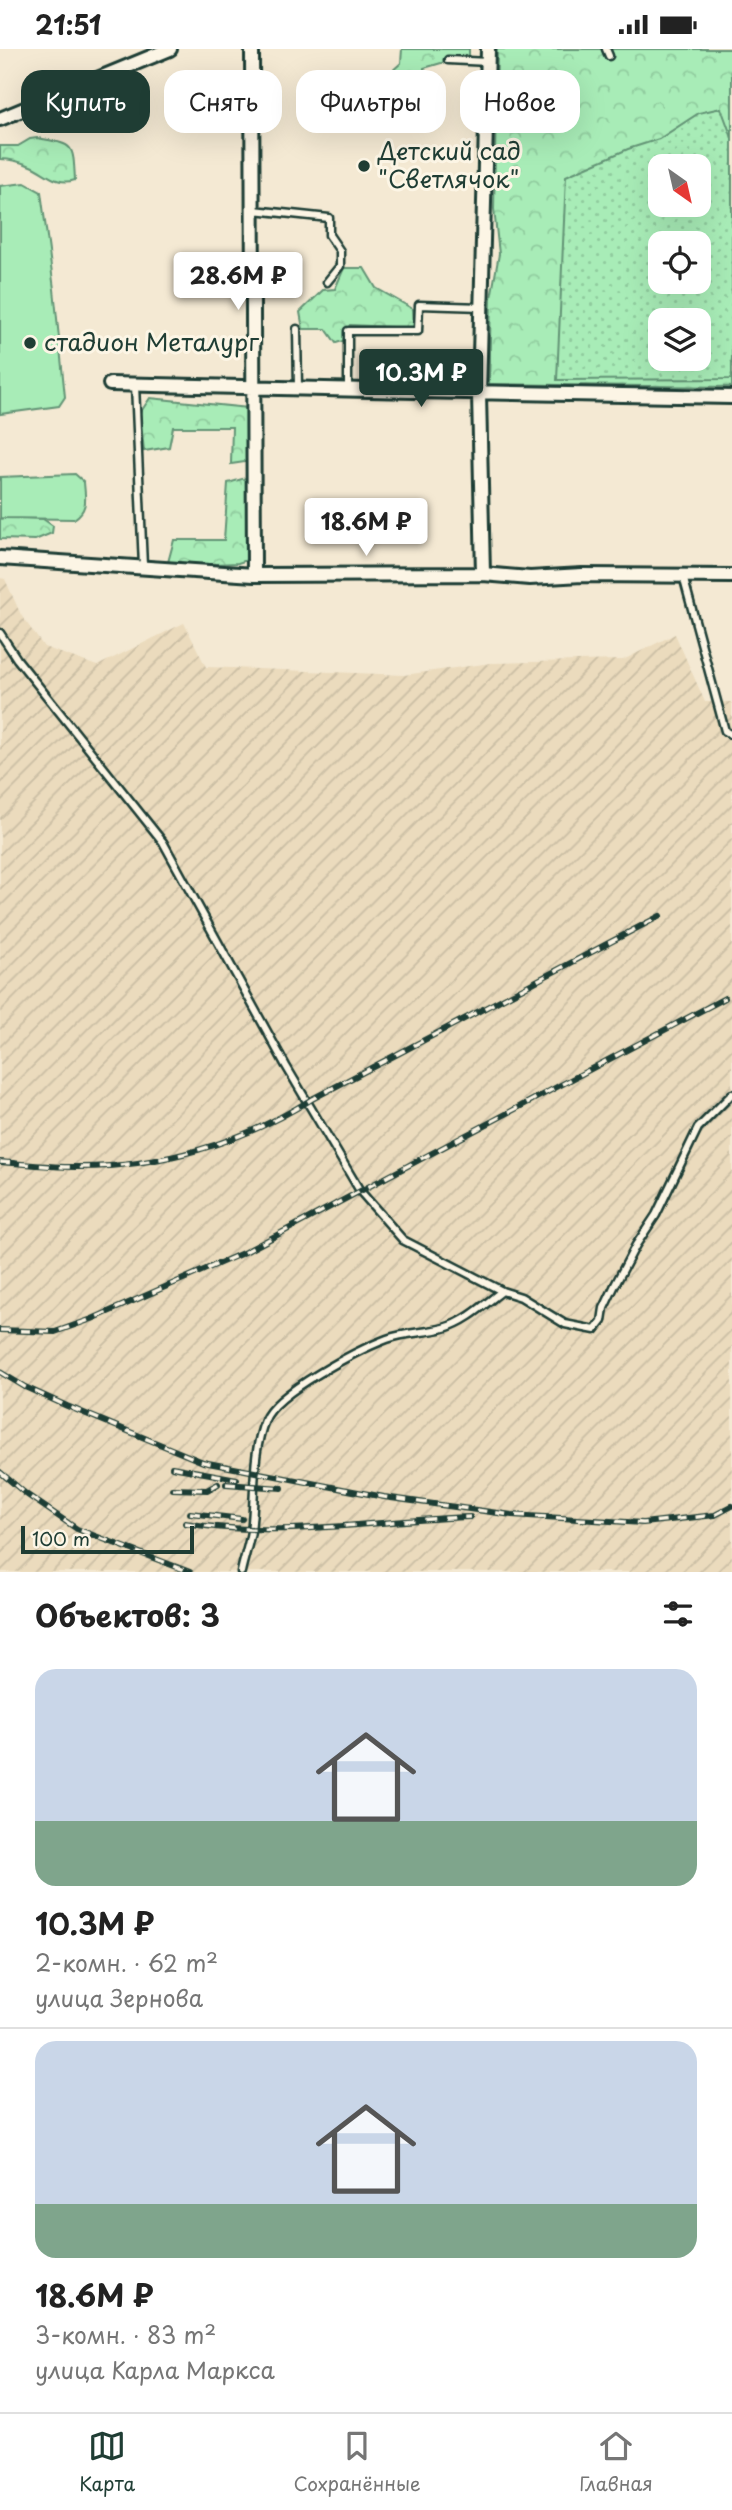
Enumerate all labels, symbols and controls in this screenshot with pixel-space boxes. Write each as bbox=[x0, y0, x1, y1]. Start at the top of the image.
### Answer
text: 21:51 bbox=[35, 5, 101, 44]
chip: Купить bbox=[21, 70, 150, 133]
chip: Снять bbox=[164, 70, 282, 133]
chip: Фильтры bbox=[296, 70, 446, 133]
chip: Новое bbox=[460, 70, 580, 133]
place label: Детский сад "Светлячок" bbox=[377, 132, 521, 196]
north arrow bbox=[648, 154, 710, 217]
map controls bbox=[648, 154, 711, 371]
marker: Детский сад "Светлячок" bbox=[356, 158, 372, 174]
button: locate bbox=[648, 231, 711, 294]
pin: 28.6M ₽ bbox=[173, 253, 303, 312]
text: 28.6M ₽ bbox=[190, 257, 286, 292]
button: layers bbox=[648, 308, 711, 371]
place label: стадион Металург bbox=[44, 323, 259, 359]
marker: стадион Металург bbox=[22, 335, 38, 351]
pin: 10.3M ₽ bbox=[356, 349, 486, 409]
text: 10.3M ₽ bbox=[375, 354, 467, 389]
pin: 18.6M ₽ bbox=[301, 498, 431, 558]
text: 18.6M ₽ bbox=[321, 503, 411, 538]
scale bar bbox=[21, 1523, 194, 1555]
text: 100 m bbox=[32, 1524, 90, 1552]
text: Объектов: 3 bbox=[35, 1592, 220, 1637]
icon: filters bbox=[659, 1595, 697, 1633]
icon: home bbox=[303, 1714, 429, 1840]
text: 10.3M ₽ bbox=[35, 1900, 154, 1945]
text: 2-комн. · 62 m² bbox=[35, 1945, 218, 1980]
text: улица Зернова bbox=[35, 1980, 203, 2015]
icon: home bbox=[303, 2086, 429, 2212]
text: 18.6M ₽ bbox=[35, 2272, 154, 2317]
text: 3-комн. · 83 m² bbox=[35, 2317, 216, 2352]
text: улица Карла Маркса bbox=[35, 2352, 275, 2387]
tab: Карта bbox=[79, 2427, 135, 2497]
tab: Сохранённые bbox=[294, 2427, 421, 2497]
tab: Главная bbox=[579, 2427, 653, 2497]

